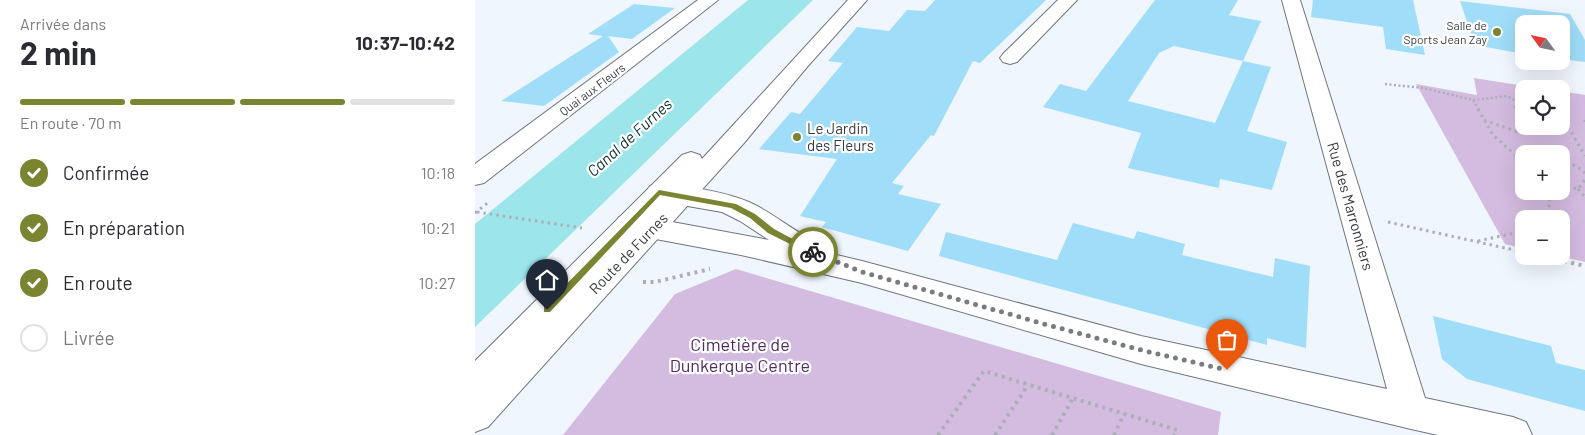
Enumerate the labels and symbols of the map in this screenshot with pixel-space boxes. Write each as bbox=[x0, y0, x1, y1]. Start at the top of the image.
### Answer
north arrow bbox=[1515, 15, 1570, 70]
place label: Salle de Sports Jean Zay bbox=[1403, 18, 1487, 46]
marker: Salle de Sports Jean Zay bbox=[1491, 26, 1503, 38]
street label: Quai aux Fleurs bbox=[557, 60, 628, 118]
water label: Canal de Furnes bbox=[583, 94, 676, 180]
place label: Le Jardin des Fleurs bbox=[807, 119, 874, 154]
marker: Le Jardin des Fleurs bbox=[791, 131, 803, 143]
street label: Rue des Marronniers bbox=[1324, 140, 1378, 272]
street label: Route de Furnes bbox=[585, 209, 671, 297]
courier bbox=[788, 227, 838, 277]
pin bbox=[526, 259, 568, 310]
pin bbox=[1206, 319, 1248, 370]
park label: Cimetière de Dunkerque Centre bbox=[670, 333, 810, 376]

